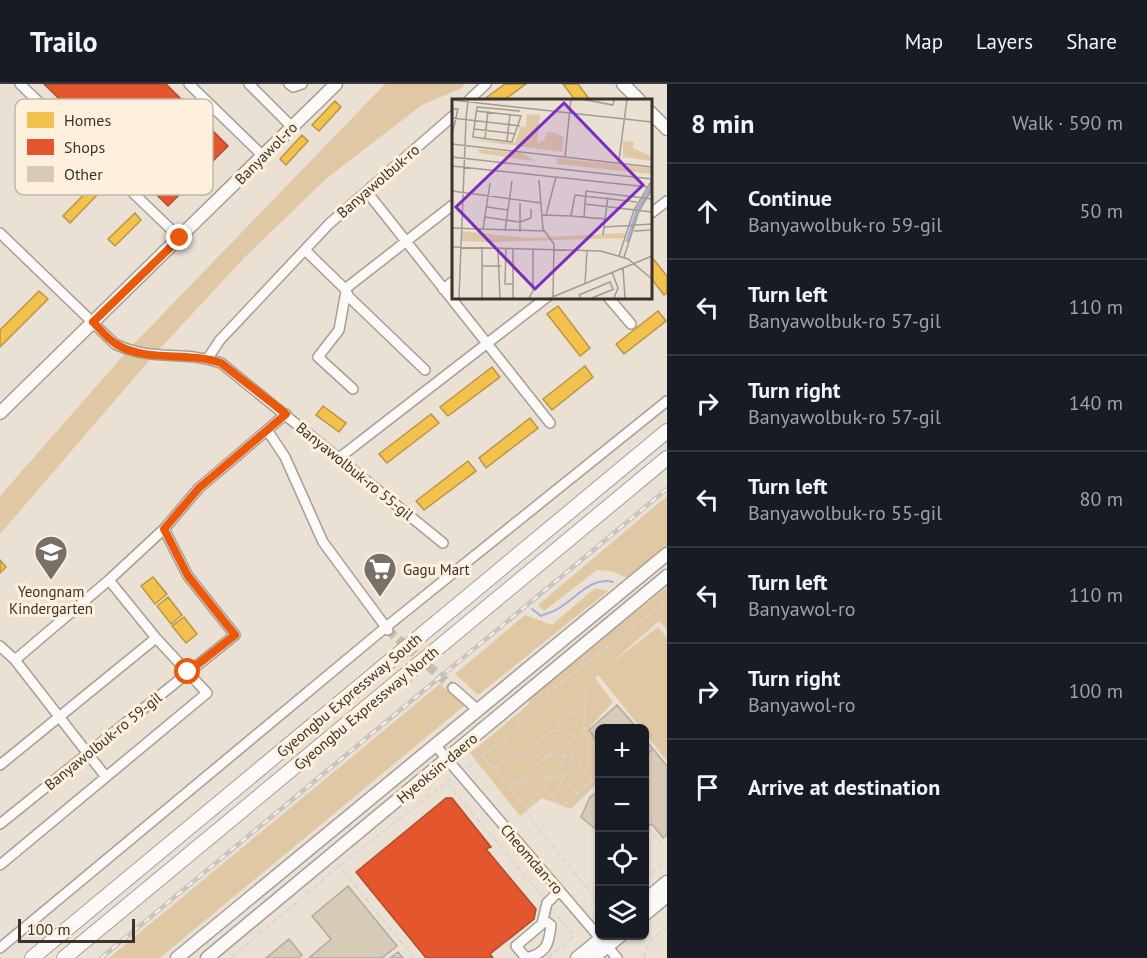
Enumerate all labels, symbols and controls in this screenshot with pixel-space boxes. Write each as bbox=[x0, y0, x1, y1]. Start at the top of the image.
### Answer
text: Trailo bbox=[30, 23, 97, 60]
text: Map bbox=[905, 28, 943, 55]
text: Layers bbox=[976, 28, 1033, 55]
text: Share bbox=[1066, 28, 1117, 55]
legend bbox=[15, 99, 213, 195]
inset map bbox=[452, 99, 652, 298]
text: 8 min bbox=[691, 107, 754, 140]
text: Homes bbox=[64, 110, 111, 130]
text: Walk · 590 m bbox=[1012, 110, 1123, 136]
street label: Banyawol-ro bbox=[231, 118, 301, 188]
text: Shops bbox=[64, 137, 105, 157]
street label: Banyawolbuk-ro bbox=[333, 140, 423, 222]
text: Other bbox=[64, 164, 103, 184]
text: Continue bbox=[748, 184, 832, 212]
icon: ahead bbox=[691, 195, 724, 228]
text: 50 m bbox=[1080, 198, 1123, 224]
text: Banyawolbuk-ro 59-gil bbox=[748, 212, 942, 238]
route end bbox=[166, 224, 192, 250]
text: Turn left bbox=[748, 280, 828, 308]
icon: left bbox=[691, 291, 724, 324]
text: 110 m bbox=[1069, 294, 1123, 320]
text: Banyawolbuk-ro 57-gil bbox=[748, 308, 941, 334]
text: Turn right bbox=[748, 376, 840, 404]
icon: right bbox=[691, 387, 724, 420]
text: 140 m bbox=[1069, 390, 1123, 416]
text: Banyawolbuk-ro 57-gil bbox=[748, 404, 941, 430]
street label: Banyawolbuk-ro 55-gil bbox=[292, 418, 418, 525]
text: Turn left bbox=[748, 472, 828, 500]
icon: left bbox=[691, 483, 724, 516]
text: 80 m bbox=[1080, 486, 1123, 512]
text: Banyawolbuk-ro 55-gil bbox=[748, 500, 942, 526]
school or university icon: Yeongnam Kindergarten bbox=[33, 534, 69, 581]
supermarket icon: Gagu Mart bbox=[362, 551, 398, 598]
place label: Gagu Mart bbox=[403, 560, 470, 579]
text: Turn left bbox=[748, 568, 828, 596]
icon: left bbox=[691, 579, 724, 612]
place label: Yeongnam Kindergarten bbox=[9, 582, 93, 618]
text: 110 m bbox=[1069, 582, 1123, 608]
text: Banyawol-ro bbox=[748, 596, 856, 622]
street label: Gyeongbu Expressway South bbox=[273, 629, 425, 761]
street label: Gyeongbu Expressway North bbox=[290, 642, 442, 774]
route start bbox=[174, 658, 200, 684]
text: Turn right bbox=[748, 664, 840, 692]
icon: right bbox=[691, 675, 724, 708]
text: 100 m bbox=[1069, 678, 1123, 704]
street label: Banyawolbuk-ro 59-gil bbox=[40, 687, 166, 794]
text: Banyawol-ro bbox=[748, 692, 856, 718]
map controls bbox=[595, 724, 649, 940]
button: + bbox=[595, 724, 649, 778]
street label: Hyeoksin-daero bbox=[393, 729, 481, 807]
icon: arrive bbox=[691, 771, 724, 804]
text: Arrive at destination bbox=[748, 773, 940, 801]
button: − bbox=[595, 778, 649, 832]
street label: Cheomdan-ro bbox=[496, 820, 568, 898]
button: locate bbox=[595, 832, 649, 886]
button: layers bbox=[595, 886, 649, 940]
scale bar bbox=[18, 916, 135, 944]
text: 100 m bbox=[27, 919, 70, 939]

